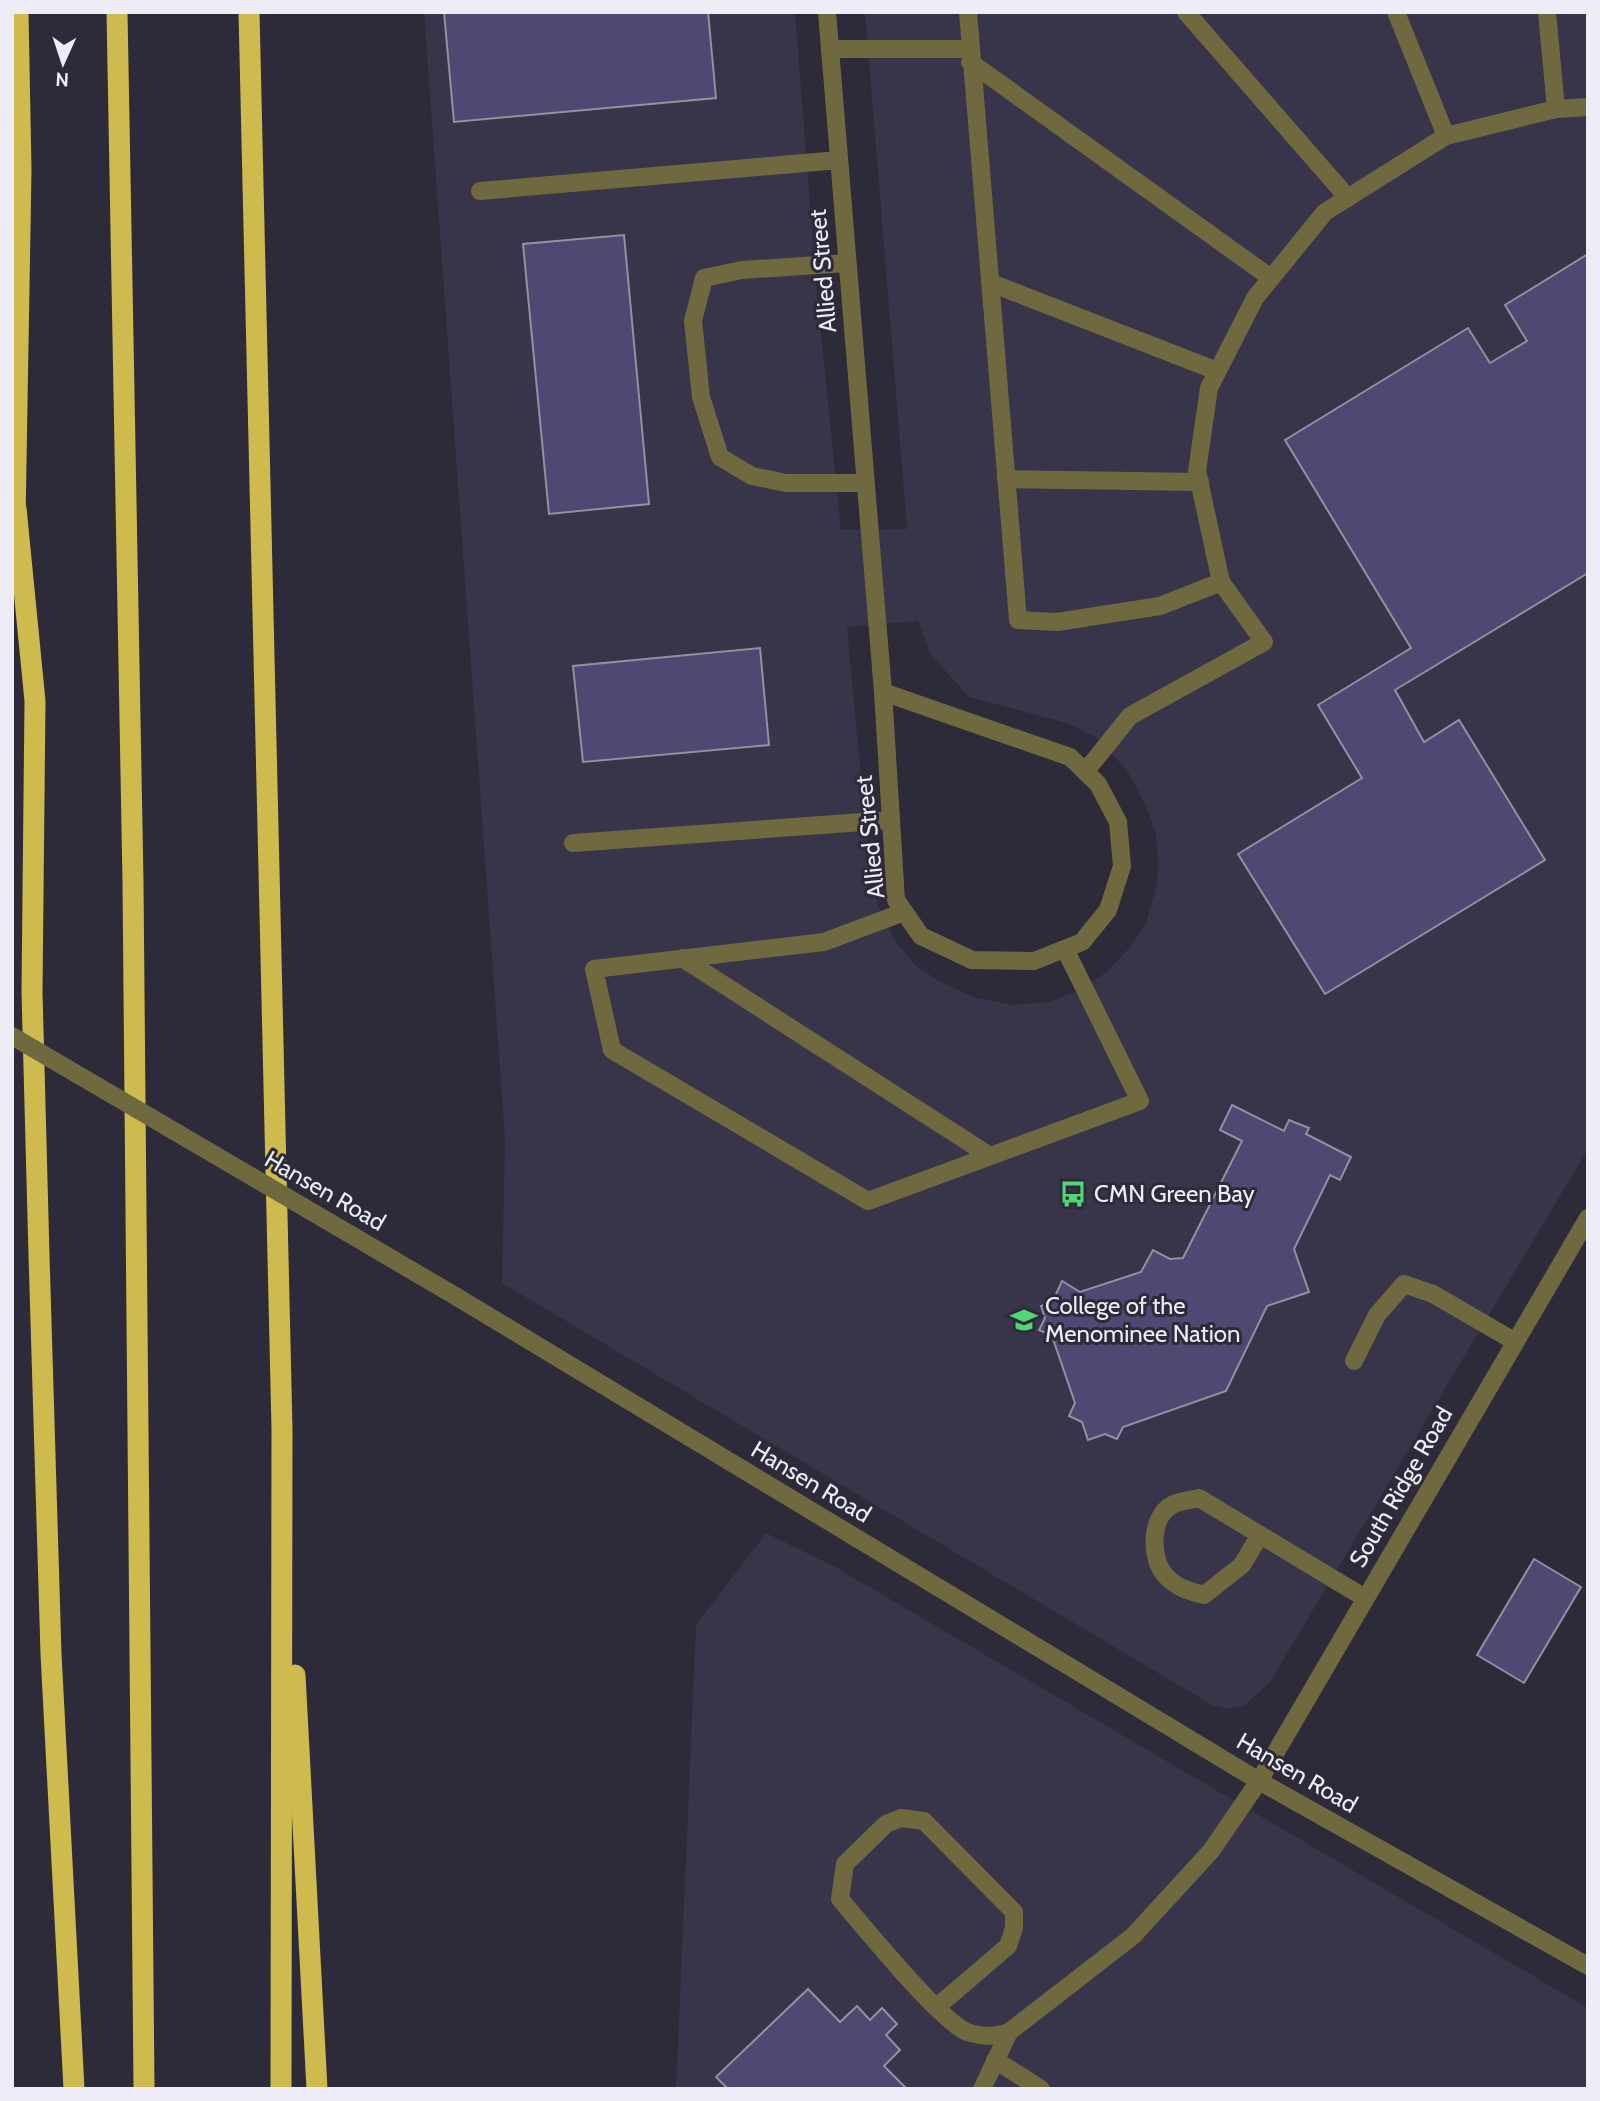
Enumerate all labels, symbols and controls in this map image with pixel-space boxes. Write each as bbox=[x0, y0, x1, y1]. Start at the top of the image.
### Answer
north arrow bbox=[28, 28, 98, 98]
text: N bbox=[55, 68, 69, 91]
street label: Allied Street bbox=[803, 208, 842, 334]
street label: Allied Street bbox=[849, 774, 890, 900]
street label: Hansen Road bbox=[260, 1144, 391, 1237]
bus stop icon: CMN Green Bay bbox=[1058, 1179, 1088, 1209]
place label: CMN Green Bay bbox=[1094, 1179, 1255, 1208]
place label: College of the Menominee Nation bbox=[1045, 1291, 1240, 1348]
school or university icon: College of the Menominee Nation bbox=[1009, 1305, 1039, 1335]
street label: South Ridge Road bbox=[1343, 1401, 1458, 1572]
street label: Hansen Road bbox=[746, 1434, 876, 1529]
street label: Hansen Road bbox=[1232, 1726, 1363, 1819]

